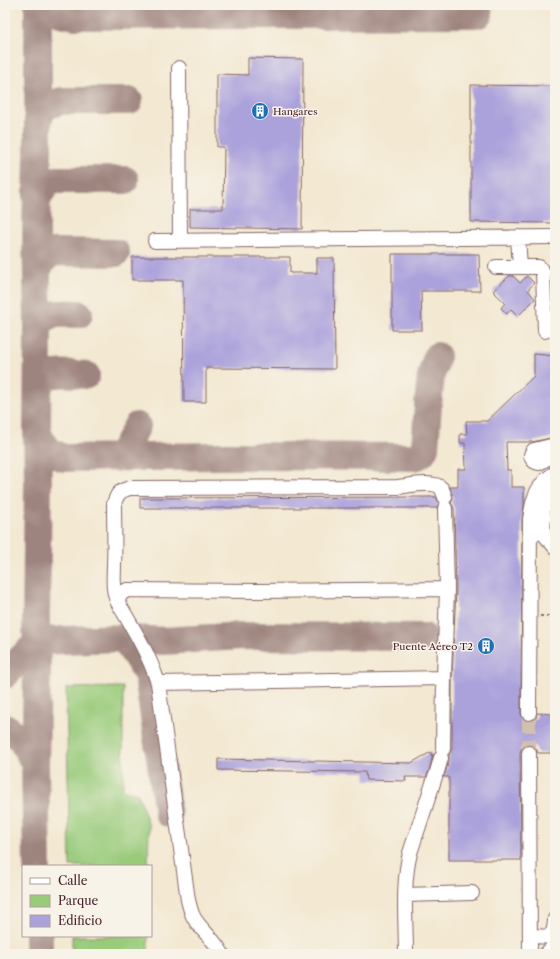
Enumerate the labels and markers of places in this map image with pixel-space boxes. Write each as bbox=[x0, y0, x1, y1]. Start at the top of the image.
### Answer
building icon: Hangares bbox=[250, 101, 270, 121]
place label: Hangares bbox=[273, 105, 318, 118]
building icon: Puente Aéreo T2 bbox=[476, 636, 496, 656]
place label: Puente Aéreo T2 bbox=[393, 640, 473, 653]

